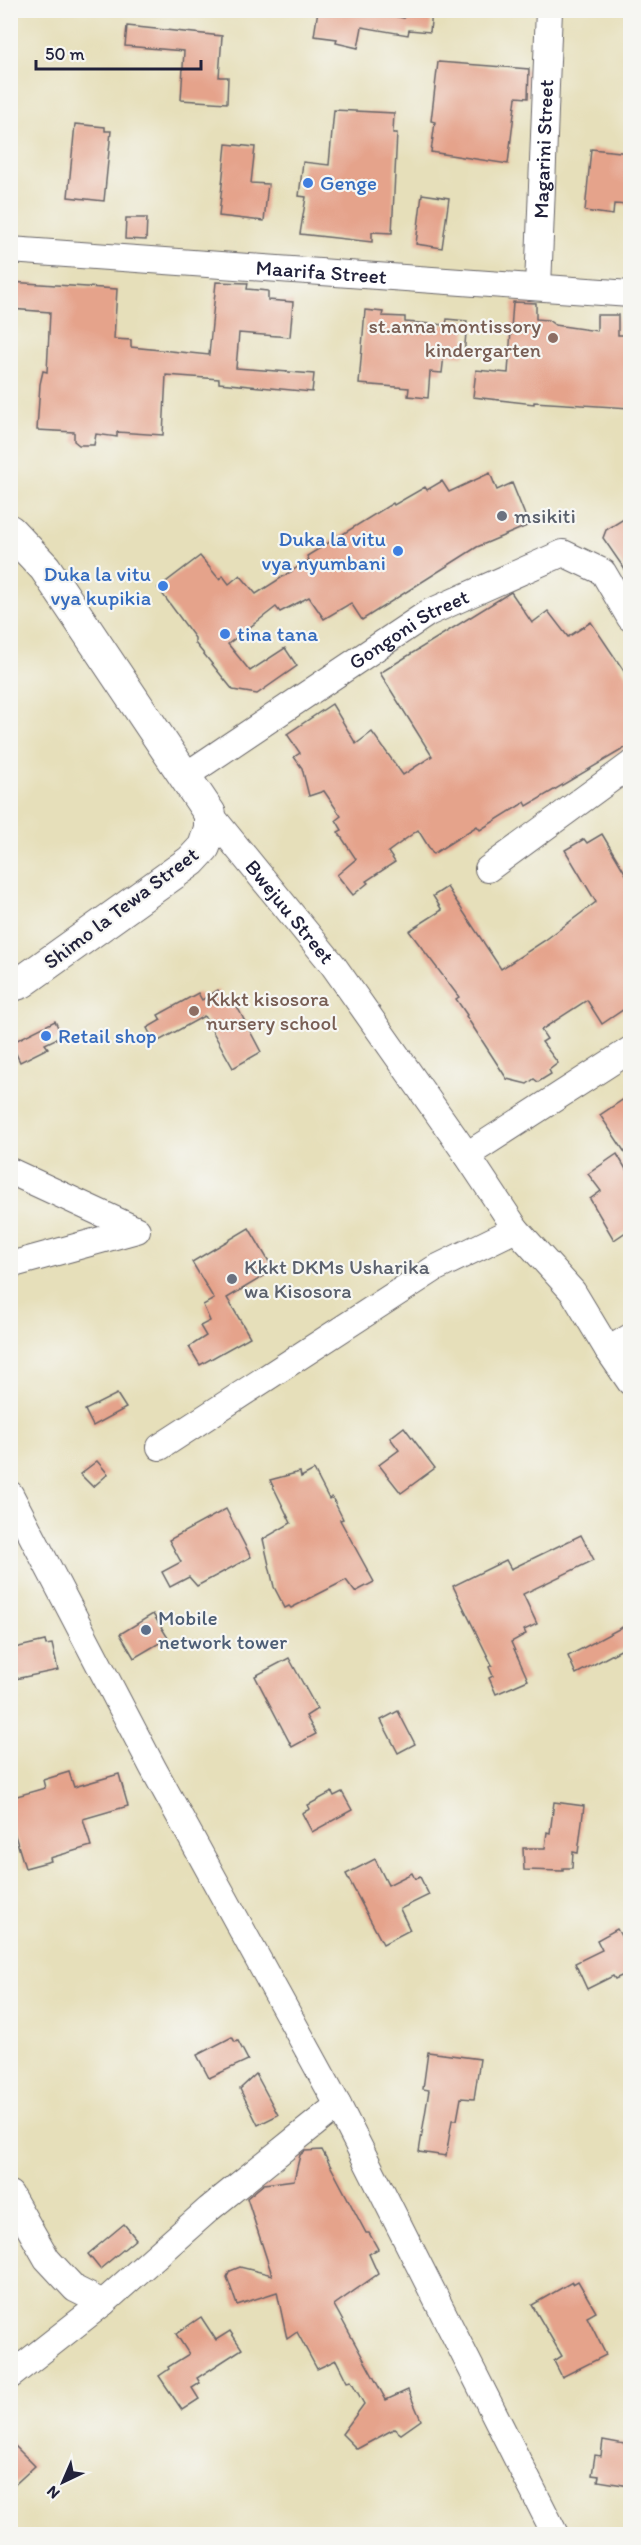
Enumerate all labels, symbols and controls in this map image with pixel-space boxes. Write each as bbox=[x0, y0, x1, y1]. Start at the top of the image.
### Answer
scale bar bbox=[36, 33, 201, 71]
text: 50 m bbox=[45, 43, 85, 65]
street label: Magarini Street bbox=[528, 79, 558, 219]
place label: Genge bbox=[320, 170, 377, 195]
marker: Genge bbox=[301, 176, 315, 190]
street label: Maarifa Street bbox=[255, 254, 388, 289]
place label: st.anna montissory kindergarten bbox=[368, 313, 541, 362]
marker: st.anna montissory kindergarten bbox=[546, 331, 560, 345]
place label: msikiti bbox=[514, 503, 576, 528]
marker: msikiti bbox=[495, 509, 509, 523]
place label: Duka la vitu vya nyumbani bbox=[262, 526, 386, 575]
marker: Duka la vitu vya nyumbani bbox=[391, 544, 405, 558]
place label: Duka la vitu vya kupikia bbox=[44, 561, 151, 610]
marker: Duka la vitu vya kupikia bbox=[156, 579, 170, 593]
street label: Gongoni Street bbox=[344, 583, 473, 675]
place label: tina tana bbox=[237, 621, 318, 646]
marker: tina tana bbox=[218, 627, 232, 641]
street label: Shimo la Tewa Street bbox=[38, 841, 203, 974]
street label: Bwejuu Street bbox=[240, 854, 340, 969]
place label: Kkkt kisosora nursery school bbox=[206, 986, 337, 1035]
marker: Kkkt kisosora nursery school bbox=[187, 1004, 201, 1018]
place label: Retail shop bbox=[58, 1023, 157, 1048]
marker: Retail shop bbox=[39, 1029, 53, 1043]
place label: Kkkt DKMs Usharika wa Kisosora bbox=[244, 1254, 430, 1303]
marker: Kkkt DKMs Usharika wa Kisosora bbox=[225, 1272, 239, 1286]
place label: Mobile network tower bbox=[158, 1605, 287, 1654]
marker: Mobile network tower bbox=[139, 1623, 153, 1637]
north arrow bbox=[33, 2452, 93, 2512]
text: N bbox=[42, 2482, 63, 2503]

